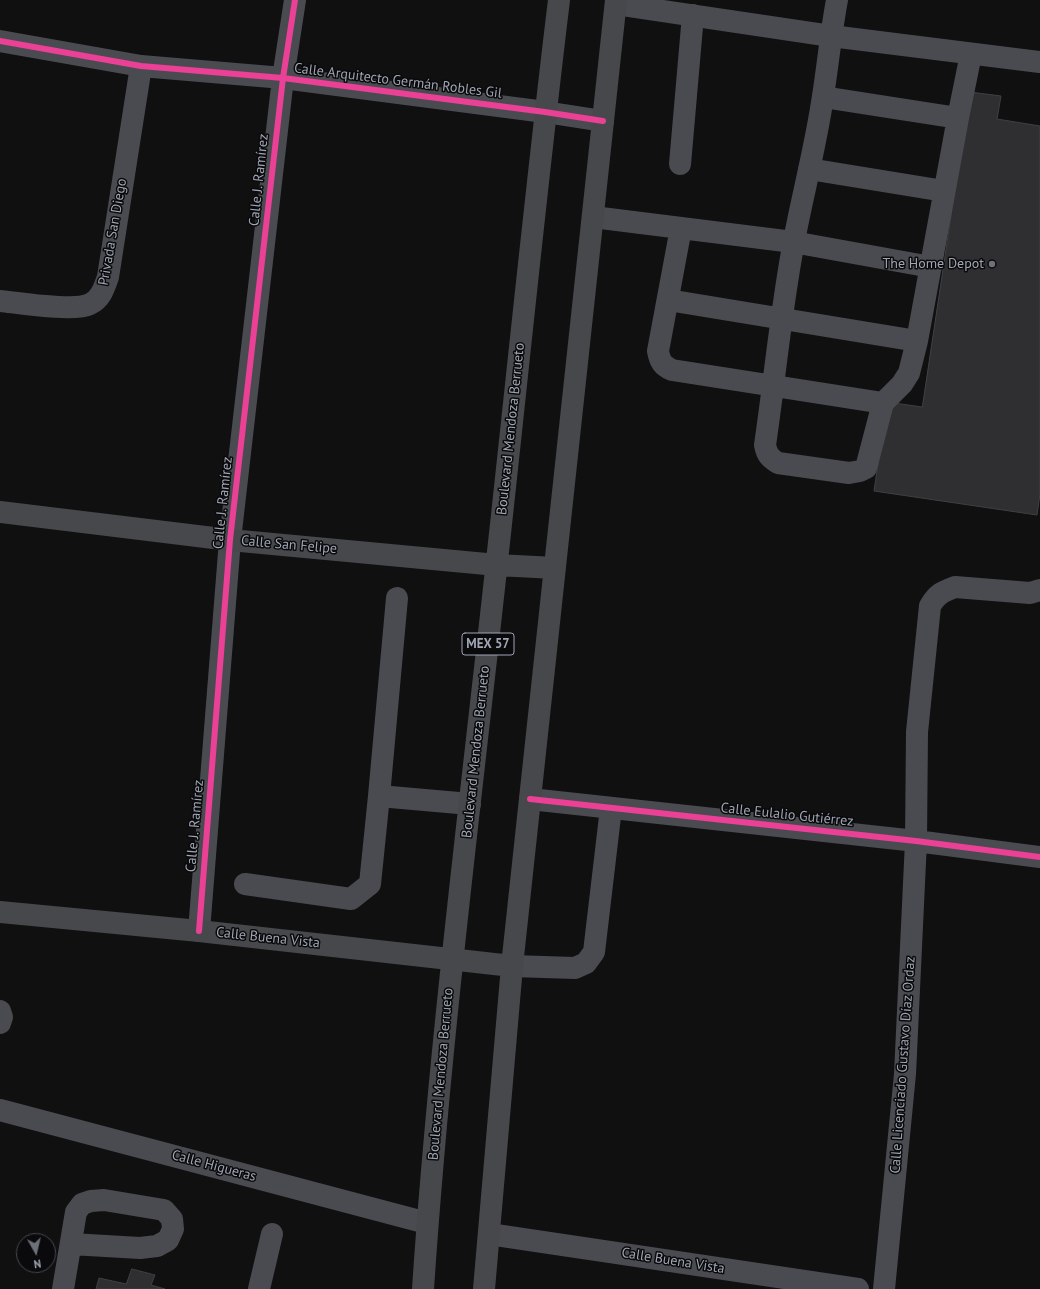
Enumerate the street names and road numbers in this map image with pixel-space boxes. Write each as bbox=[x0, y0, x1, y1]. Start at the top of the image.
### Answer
street label: Calle Arquitecto Germán Robles Gil bbox=[293, 60, 503, 102]
street label: Calle J. Ramírez bbox=[246, 133, 272, 227]
street label: Privada San Diego bbox=[95, 177, 131, 287]
street label: Boulevard Mendoza Berrueto bbox=[494, 342, 528, 516]
street label: Calle J. Ramírez bbox=[210, 456, 236, 550]
street label: Calle San Felipe bbox=[240, 532, 338, 558]
road number: MEX 57 bbox=[462, 633, 514, 655]
street label: Boulevard Mendoza Berrueto bbox=[459, 665, 493, 839]
street label: Calle J. Ramírez bbox=[183, 779, 207, 873]
street label: Calle Eulalio Gutiérrez bbox=[720, 800, 854, 830]
street label: Calle Buena Vista bbox=[215, 924, 321, 952]
street label: Calle Licenciado Gustavo Díaz Ordaz bbox=[887, 956, 919, 1174]
street label: Boulevard Mendoza Berrueto bbox=[425, 987, 457, 1161]
street label: Calle Higueras bbox=[170, 1147, 258, 1185]
street label: Calle Buena Vista bbox=[620, 1245, 726, 1277]

